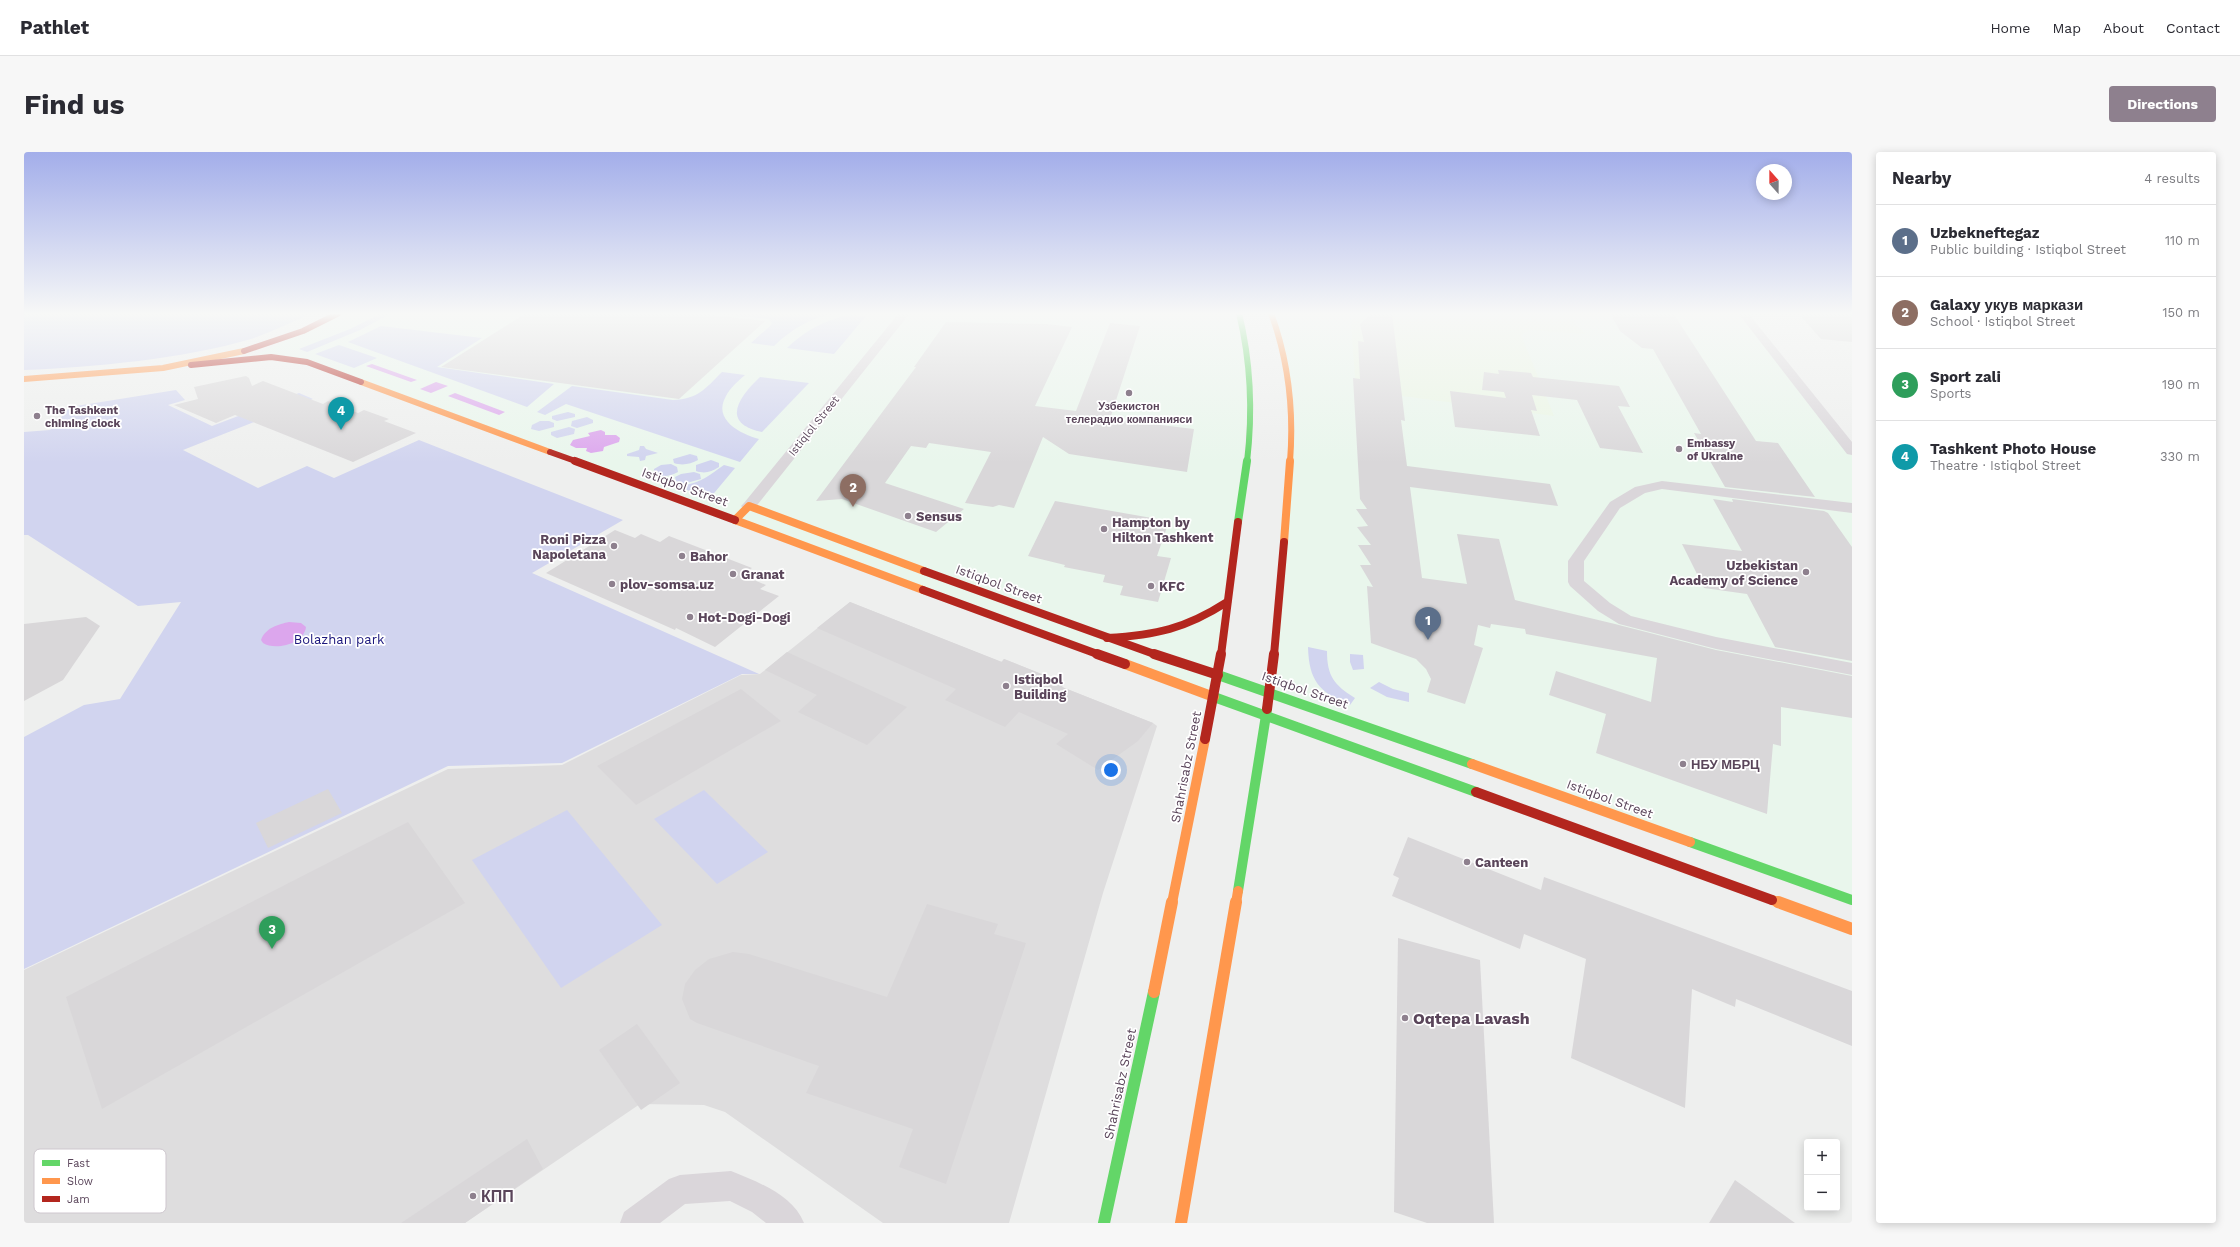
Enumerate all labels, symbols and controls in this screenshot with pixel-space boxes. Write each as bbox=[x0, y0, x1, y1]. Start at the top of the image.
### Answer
text: Pathlet bbox=[20, 16, 89, 39]
text: Home bbox=[1990, 20, 2030, 36]
text: Map bbox=[2052, 20, 2081, 36]
text: About bbox=[2103, 20, 2144, 36]
text: Contact bbox=[2166, 20, 2220, 36]
button: Directions bbox=[2109, 86, 2216, 122]
text: Find us bbox=[24, 88, 124, 121]
north arrow bbox=[1756, 164, 1792, 200]
text: Nearby bbox=[1892, 168, 1951, 188]
text: 4 results bbox=[2144, 171, 2200, 186]
text: Uzbekneftegaz bbox=[1930, 224, 2040, 242]
text: 1 bbox=[1902, 233, 1908, 248]
text: 110 m bbox=[2165, 233, 2200, 248]
text: Public building · Istiqbol Street bbox=[1930, 242, 2126, 257]
text: Galaxy укув маркази bbox=[1930, 296, 2083, 314]
text: 2 bbox=[1901, 305, 1909, 320]
text: 150 m bbox=[2162, 305, 2200, 320]
text: School · Istiqbol Street bbox=[1930, 314, 2075, 329]
text: Sport zali bbox=[1930, 368, 2001, 386]
text: 3 bbox=[1901, 377, 1909, 392]
text: 190 m bbox=[2162, 377, 2200, 392]
text: Sports bbox=[1930, 386, 1971, 401]
marker: Узбекистон телерадио компанияси bbox=[1124, 388, 1134, 398]
street label: Istiqlol Street bbox=[786, 393, 842, 459]
pin: 4 bbox=[328, 397, 354, 430]
place label: Узбекистон телерадио компанияси bbox=[1066, 400, 1192, 426]
place label: The Tashkent chiming clock bbox=[45, 404, 121, 430]
marker: The Tashkent chiming clock bbox=[32, 411, 42, 421]
place label: Embassy of Ukraine bbox=[1687, 437, 1743, 463]
text: Tashkent Photo House bbox=[1930, 440, 2096, 458]
marker: Embassy of Ukraine bbox=[1674, 444, 1684, 454]
text: 4 bbox=[1901, 449, 1909, 464]
text: 330 m bbox=[2160, 449, 2200, 464]
text: Theatre · Istiqbol Street bbox=[1930, 458, 2081, 473]
street label: Istiqbol Street bbox=[640, 464, 731, 510]
pin: 2 bbox=[840, 474, 866, 507]
place label: Sensus bbox=[916, 509, 962, 524]
marker: Sensus bbox=[903, 511, 913, 521]
place label: Hampton by Hilton Tashkent bbox=[1112, 515, 1214, 545]
marker: Hampton by Hilton Tashkent bbox=[1099, 524, 1109, 534]
place label: Roni Pizza Napoletana bbox=[532, 532, 606, 562]
marker: Roni Pizza Napoletana bbox=[609, 541, 619, 551]
place label: Bahor bbox=[690, 549, 728, 564]
marker: Bahor bbox=[677, 551, 687, 561]
place label: Uzbekistan Academy of Science bbox=[1669, 558, 1798, 588]
street label: Istiqbol Street bbox=[954, 561, 1045, 607]
place label: Granat bbox=[741, 567, 785, 582]
marker: Uzbekistan Academy of Science bbox=[1801, 567, 1811, 577]
marker: Granat bbox=[728, 569, 738, 579]
place label: plov-somsa.uz bbox=[620, 577, 714, 592]
marker: plov-somsa.uz bbox=[607, 579, 617, 589]
place label: KFC bbox=[1159, 579, 1185, 594]
marker: KFC bbox=[1146, 581, 1156, 591]
pin: 1 bbox=[1415, 607, 1441, 640]
place label: Hot-Dogi-Dogi bbox=[698, 610, 791, 625]
marker: Hot-Dogi-Dogi bbox=[685, 612, 695, 622]
park label: Bolazhan park bbox=[294, 632, 385, 647]
street label: Istiqbol Street bbox=[1260, 668, 1351, 712]
place label: Istiqbol Building bbox=[1014, 672, 1067, 702]
marker: Istiqbol Building bbox=[1001, 681, 1011, 691]
street label: Shahrisabz Street bbox=[1168, 709, 1204, 824]
place label: НБУ МБРЦ bbox=[1691, 757, 1760, 772]
marker: НБУ МБРЦ bbox=[1678, 759, 1688, 769]
your location bbox=[1101, 760, 1121, 780]
street label: Istiqbol Street bbox=[1565, 776, 1656, 822]
place label: Canteen bbox=[1475, 855, 1528, 870]
marker: Canteen bbox=[1462, 857, 1472, 867]
pin: 3 bbox=[259, 916, 285, 949]
place label: Oqtepa Lavash bbox=[1413, 1009, 1530, 1028]
marker: Oqtepa Lavash bbox=[1400, 1013, 1410, 1023]
street label: Shahrisabz Street bbox=[1101, 1026, 1139, 1141]
map controls bbox=[1804, 1139, 1840, 1211]
button: + bbox=[1804, 1139, 1840, 1175]
legend bbox=[34, 1149, 166, 1213]
text: Fast bbox=[67, 1157, 90, 1170]
text: Slow bbox=[67, 1175, 93, 1188]
button: − bbox=[1804, 1175, 1840, 1211]
place label: КПП bbox=[481, 1187, 514, 1206]
marker: КПП bbox=[468, 1191, 478, 1201]
text: Jam bbox=[67, 1193, 90, 1206]

